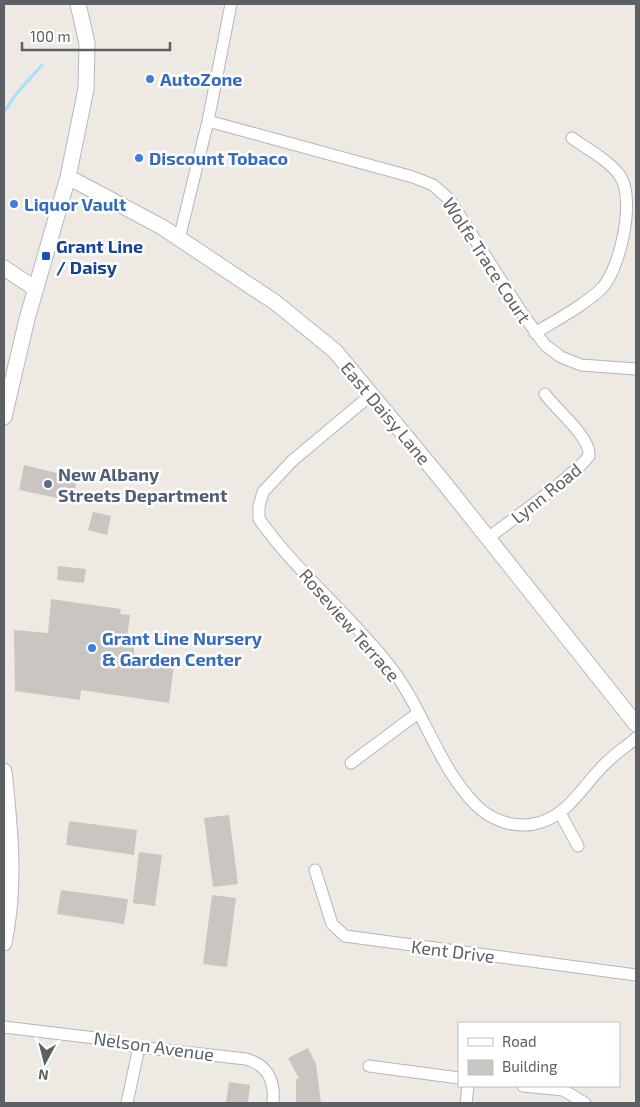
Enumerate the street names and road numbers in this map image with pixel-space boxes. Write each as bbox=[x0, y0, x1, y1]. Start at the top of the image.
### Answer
street label: Wolfe Trace Court bbox=[438, 193, 536, 327]
street label: East Daisy Lane bbox=[337, 357, 435, 469]
street label: Lynn Road bbox=[506, 458, 586, 528]
street label: Roseview Terrace bbox=[295, 564, 405, 686]
street label: Kent Drive bbox=[410, 935, 496, 967]
street label: Nelson Avenue bbox=[92, 1027, 216, 1065]

